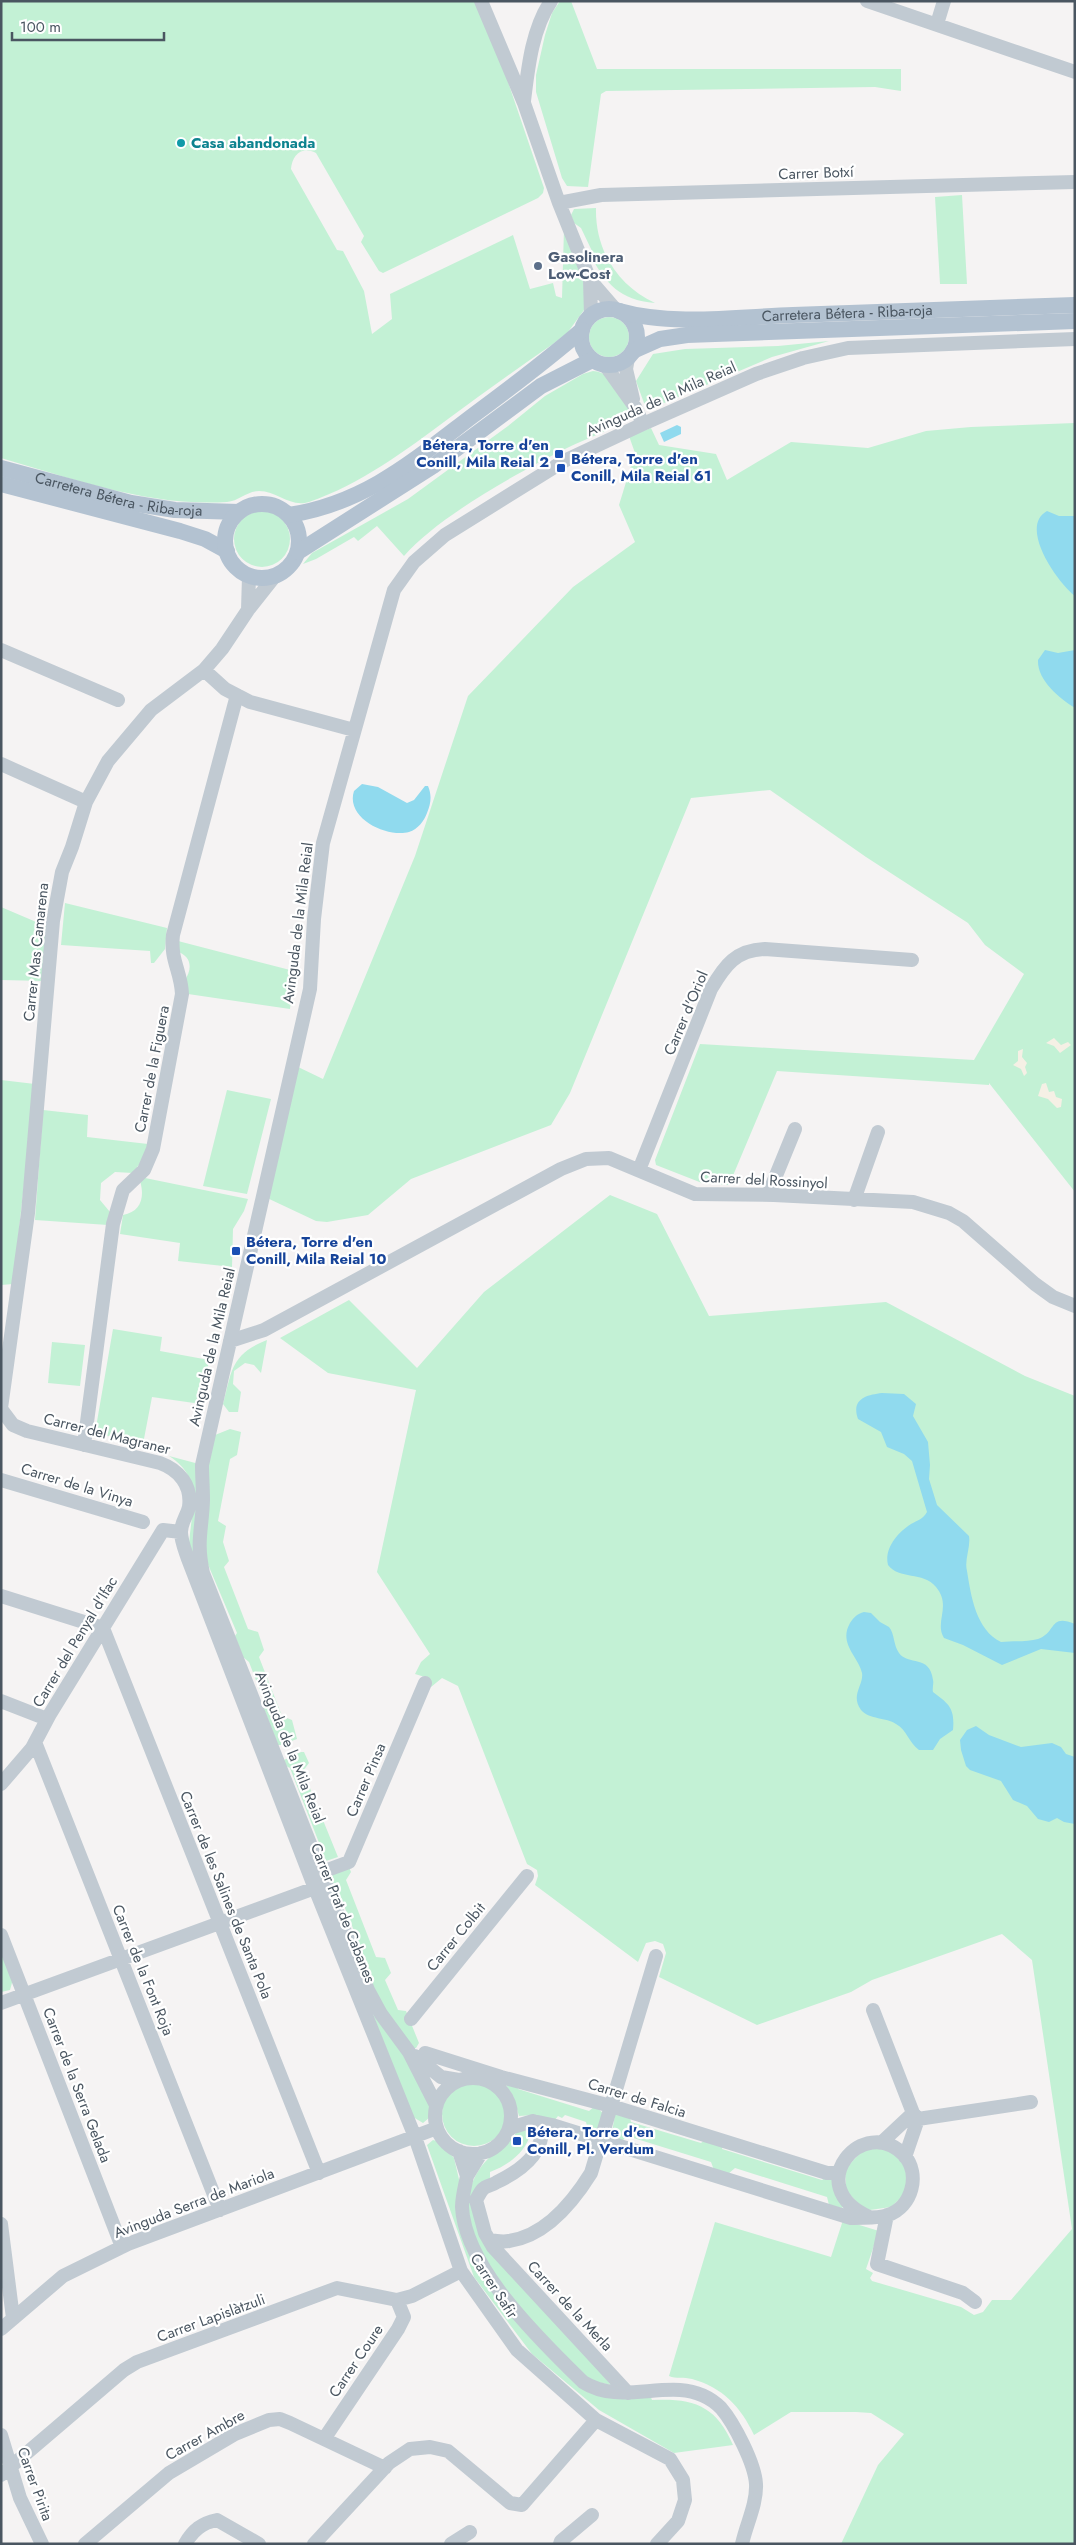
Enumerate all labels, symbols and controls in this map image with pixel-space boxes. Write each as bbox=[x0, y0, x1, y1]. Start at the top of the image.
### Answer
scale bar bbox=[12, 10, 165, 42]
text: 100 m bbox=[20, 16, 61, 38]
place label: Casa abandonada bbox=[191, 132, 315, 154]
marker: Casa abandonada bbox=[175, 137, 187, 149]
street label: Carrer Botxí bbox=[778, 161, 855, 185]
place label: Gasolinera Low-Cost bbox=[548, 246, 624, 285]
marker: Gasolinera Low-Cost bbox=[532, 260, 544, 272]
street label: Carretera Bétera - Riba-roja bbox=[761, 299, 933, 328]
street label: Avinguda de la Mila Reial bbox=[583, 356, 739, 442]
place label: Bétera, Torre d'en Conill, Mila Reial 2 bbox=[416, 434, 549, 473]
marker: Bétera, Torre d'en Conill, Mila Reial 2 bbox=[553, 448, 565, 460]
place label: Bétera, Torre d'en Conill, Mila Reial 61 bbox=[571, 448, 711, 487]
marker: Bétera, Torre d'en Conill, Mila Reial 61 bbox=[555, 462, 567, 474]
street label: Carretera Bétera - Riba-roja bbox=[32, 467, 203, 522]
street label: Avinguda de la Mila Reial bbox=[277, 841, 319, 1005]
street label: Carrer Mas Camarena bbox=[18, 882, 54, 1022]
street label: Carrer d'Oriol bbox=[658, 967, 714, 1059]
street label: Carrer de la Figuera bbox=[129, 1004, 175, 1134]
street label: Carrer del Rossinyol bbox=[700, 1166, 828, 1194]
place label: Bétera, Torre d'en Conill, Mila Reial 10 bbox=[246, 1231, 386, 1270]
marker: Bétera, Torre d'en Conill, Mila Reial 10 bbox=[230, 1245, 242, 1257]
street label: Avinguda de la Mila Reial bbox=[183, 1266, 241, 1428]
street label: Carrer del Magraner bbox=[41, 1408, 174, 1461]
street label: Carrer de la Vinya bbox=[18, 1457, 136, 1513]
street label: Carrer del Penyal d'Ifac bbox=[27, 1572, 123, 1712]
street label: Avinguda de la Mila Reial bbox=[249, 1668, 331, 1826]
street label: Carrer Pinsa bbox=[341, 1740, 391, 1820]
street label: Carrer de les Salines de Santa Pola bbox=[174, 1788, 278, 2002]
street label: Carrer Prat de Cabanes bbox=[305, 1840, 381, 1986]
street label: Carrer Colbit bbox=[421, 1898, 491, 1976]
street label: Carrer de la Font Roja bbox=[107, 1901, 179, 2039]
street label: Carrer de la Serra Gelada bbox=[37, 2004, 117, 2166]
street label: Carrer de Falcia bbox=[585, 2073, 689, 2123]
place label: Bétera, Torre d'en Conill, Pl. Verdum bbox=[527, 2121, 654, 2160]
marker: Bétera, Torre d'en Conill, Pl. Verdum bbox=[511, 2135, 523, 2147]
street label: Avinguda Serra de Mariola bbox=[111, 2162, 277, 2244]
street label: Carrer Safir bbox=[465, 2249, 524, 2324]
street label: Carrer de la Merla bbox=[522, 2256, 618, 2356]
street label: Carrer Lapislàtzuli bbox=[154, 2288, 268, 2348]
street label: Carrer Coure bbox=[323, 2320, 389, 2402]
street label: Carrer Ambre bbox=[161, 2404, 249, 2466]
street label: Carrer Pirita bbox=[12, 2444, 58, 2524]

